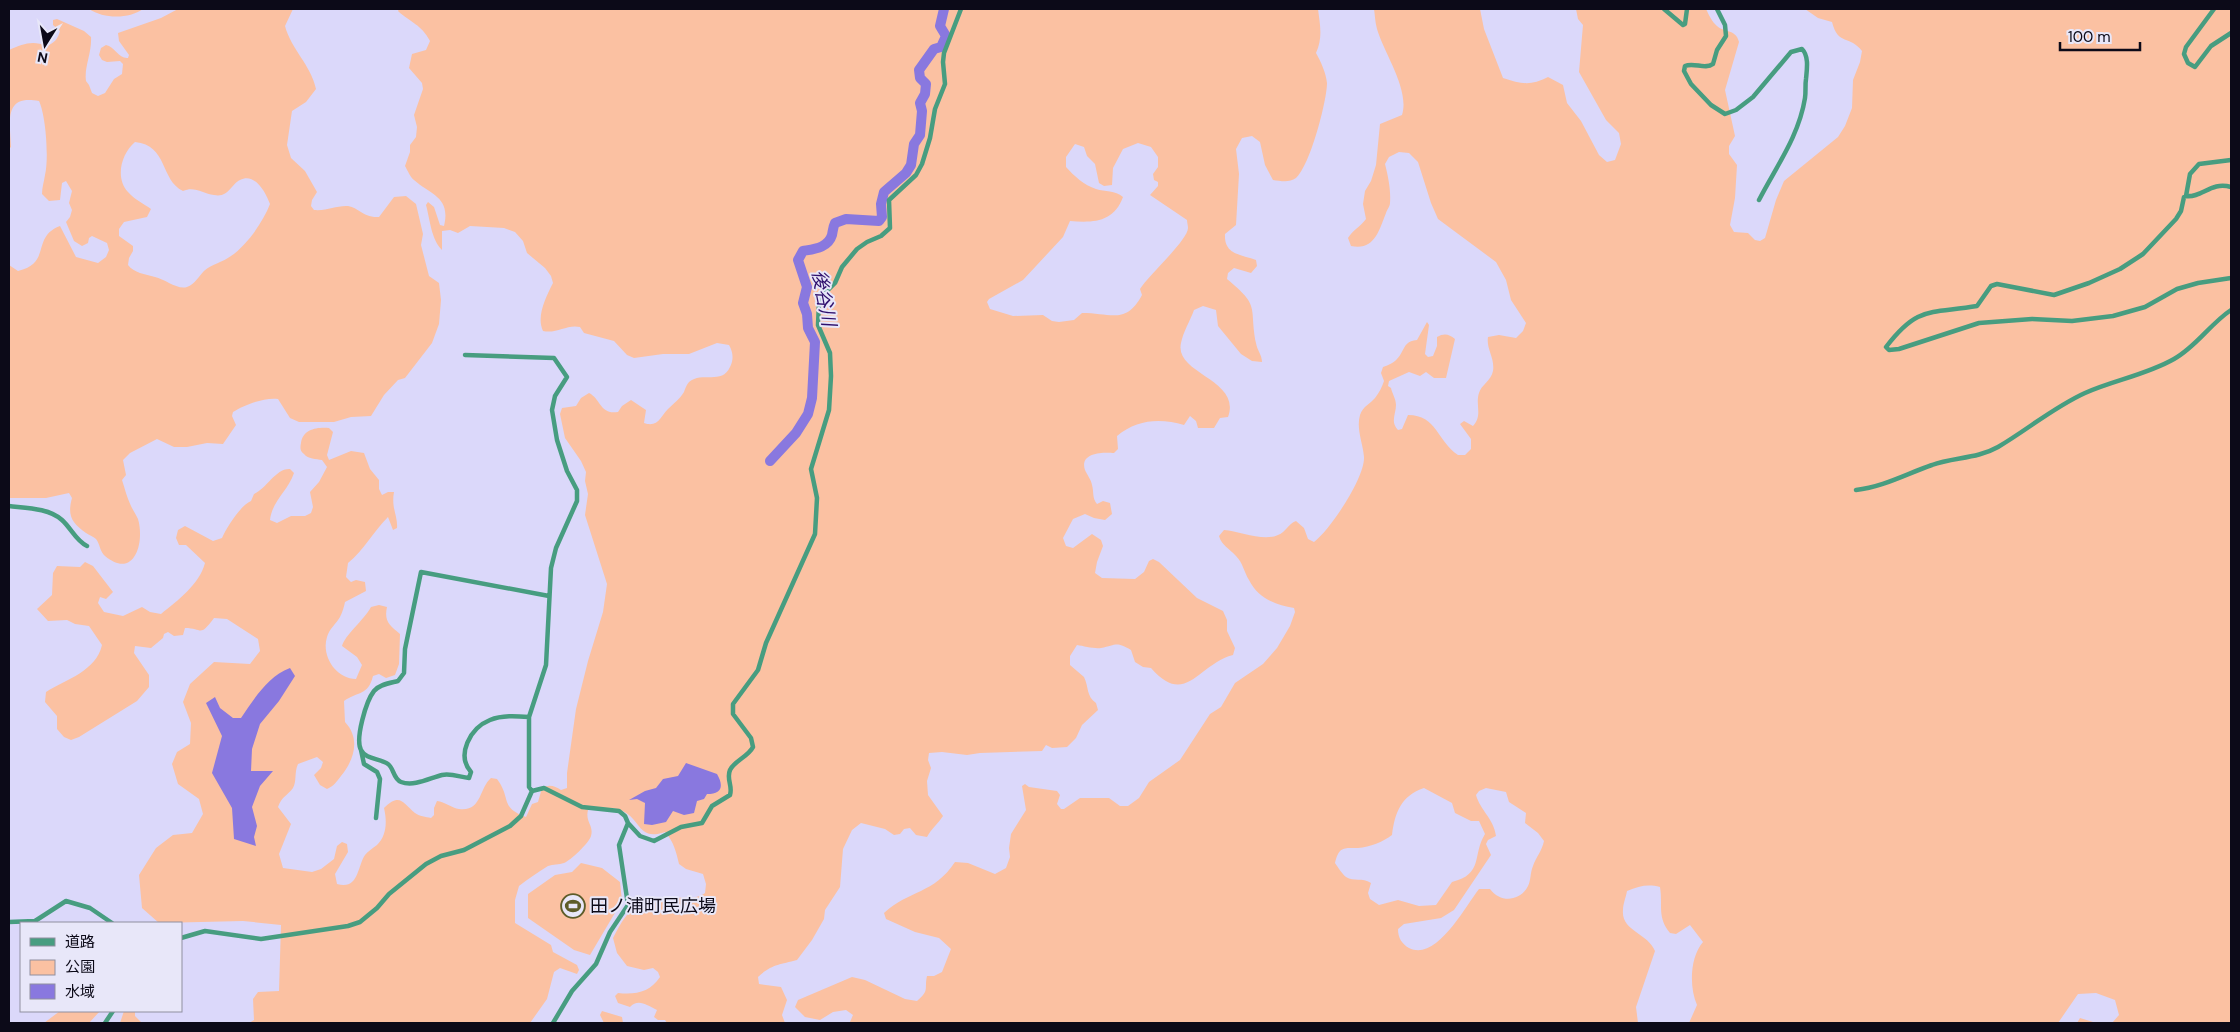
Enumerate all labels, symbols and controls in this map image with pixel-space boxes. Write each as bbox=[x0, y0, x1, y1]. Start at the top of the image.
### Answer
north arrow bbox=[20, 20, 70, 70]
scale bar bbox=[2060, 20, 2140, 52]
text: 100 m bbox=[2068, 27, 2111, 47]
text: N bbox=[36, 48, 49, 68]
water label: 後谷川 bbox=[806, 268, 842, 330]
sports icon: 田ノ浦町民広場 bbox=[560, 893, 586, 919]
place label: 田ノ浦町民広場 bbox=[590, 894, 716, 918]
legend bbox=[20, 922, 182, 1012]
text: 道路 bbox=[65, 932, 95, 952]
text: 公園 bbox=[65, 957, 95, 977]
text: 水域 bbox=[65, 982, 95, 1002]

